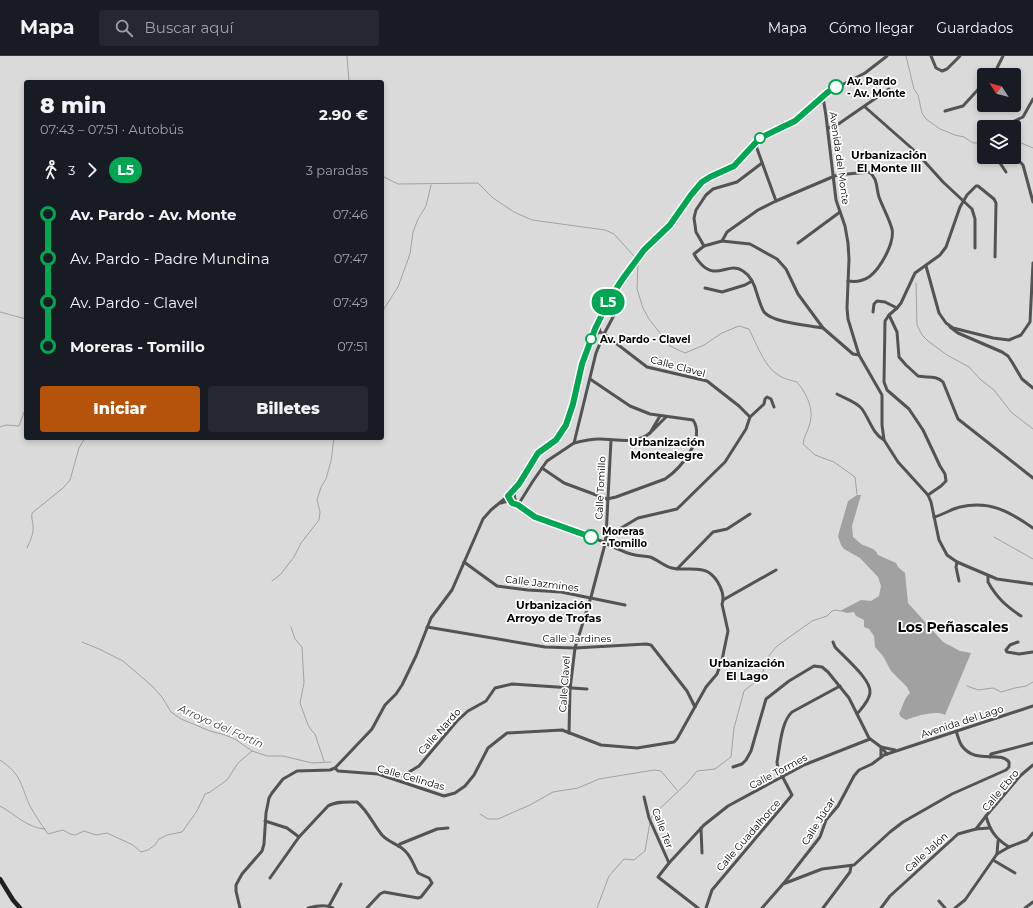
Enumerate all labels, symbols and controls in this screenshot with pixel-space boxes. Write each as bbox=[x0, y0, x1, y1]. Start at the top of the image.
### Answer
search box bbox=[99, 10, 379, 46]
text: Mapa bbox=[20, 16, 75, 39]
icon: search bbox=[113, 17, 135, 39]
text: Buscar aquí bbox=[145, 18, 234, 37]
text: Mapa bbox=[768, 19, 807, 37]
text: Cómo llegar bbox=[829, 19, 914, 37]
text: Guardados bbox=[936, 19, 1013, 37]
north arrow bbox=[977, 68, 1021, 112]
map controls bbox=[977, 68, 1021, 164]
place label: Av. Pardo - Av. Monte bbox=[846, 75, 906, 100]
marker: Av. Pardo - Av. Monte bbox=[828, 79, 844, 95]
text: 8 min bbox=[40, 92, 106, 119]
text: 2.90 € bbox=[319, 105, 368, 124]
street label: Avenida del Monte bbox=[827, 111, 852, 205]
button: layers bbox=[977, 120, 1021, 164]
text: 07:43 – 07:51 · Autobús bbox=[40, 121, 184, 137]
unlabelled marker bbox=[754, 132, 766, 144]
district label: Urbanización El Monte III bbox=[851, 148, 927, 175]
icon: walk bbox=[40, 159, 62, 181]
icon: forward bbox=[81, 159, 103, 181]
text: L5 bbox=[117, 161, 134, 179]
text: 3 bbox=[68, 162, 75, 178]
text: 3 paradas bbox=[306, 162, 368, 178]
text: Av. Pardo - Av. Monte bbox=[70, 205, 237, 224]
text: 07:46 bbox=[333, 206, 368, 222]
text: Av. Pardo - Padre Mundina bbox=[70, 249, 270, 268]
text: 07:47 bbox=[334, 250, 368, 266]
line badge: L5 bbox=[590, 289, 626, 315]
text: Av. Pardo - Clavel bbox=[70, 293, 198, 312]
text: L5 bbox=[600, 293, 616, 311]
text: 07:49 bbox=[333, 294, 368, 310]
marker: Av. Pardo - Clavel bbox=[585, 333, 597, 345]
place label: Av. Pardo - Clavel bbox=[599, 333, 691, 346]
text: Moreras - Tomillo bbox=[70, 337, 205, 356]
text: 07:51 bbox=[337, 338, 368, 354]
street label: Calle Clavel bbox=[649, 353, 707, 380]
button: Iniciar bbox=[40, 386, 200, 432]
button: Billetes bbox=[208, 386, 368, 432]
district label: Urbanización Montealegre bbox=[629, 435, 705, 462]
street label: Calle Tomillo bbox=[592, 456, 609, 520]
place label: Moreras - Tomillo bbox=[602, 525, 647, 550]
marker: Moreras - Tomillo bbox=[583, 529, 599, 545]
street label: Calle Jazmines bbox=[504, 573, 580, 594]
district label: Urbanización Arroyo de Trofas bbox=[506, 598, 601, 625]
district label: Los Peñascales bbox=[897, 618, 1009, 636]
street label: Calle Jardines bbox=[543, 632, 612, 645]
street label: Calle Clavel bbox=[556, 655, 573, 713]
district label: Urbanización El Lago bbox=[709, 656, 785, 683]
water label: Arroyo del Fortín bbox=[175, 701, 266, 751]
street label: Avenida del Lago bbox=[919, 702, 1005, 741]
street label: Calle Nardo bbox=[415, 705, 464, 757]
street label: Calle Tormes bbox=[747, 751, 810, 792]
street label: Calle Celindas bbox=[376, 762, 446, 793]
street label: Calle Ebro bbox=[979, 767, 1022, 814]
street label: Calle Júcar bbox=[799, 795, 838, 848]
street label: Calle Guadalhorce bbox=[714, 797, 783, 874]
street label: Calle Ter bbox=[649, 806, 676, 850]
street label: Calle Jalón bbox=[902, 830, 951, 875]

